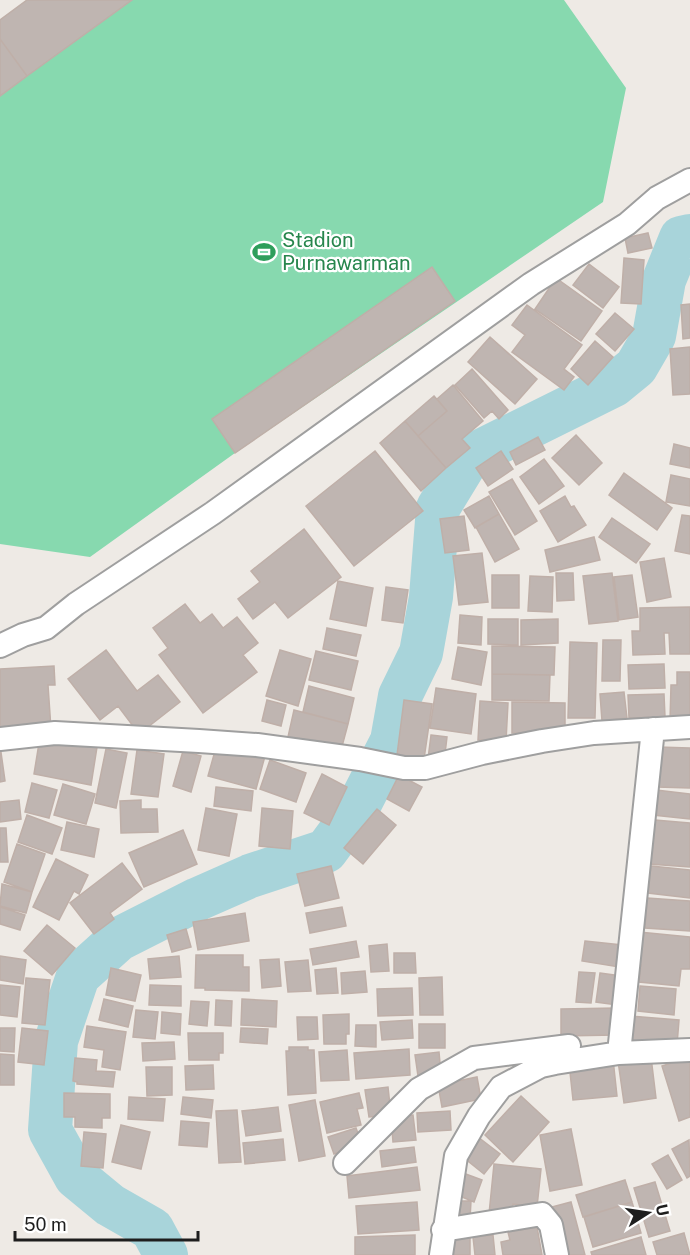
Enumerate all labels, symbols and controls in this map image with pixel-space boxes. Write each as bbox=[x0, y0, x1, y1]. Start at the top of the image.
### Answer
place label: Stadion Purnawarman bbox=[282, 228, 411, 275]
sports icon: Stadion Purnawarman bbox=[251, 239, 277, 265]
north arrow bbox=[618, 1183, 678, 1243]
text: U bbox=[652, 1202, 673, 1218]
scale bar bbox=[15, 1204, 198, 1242]
text: 50 m bbox=[24, 1214, 67, 1235]

